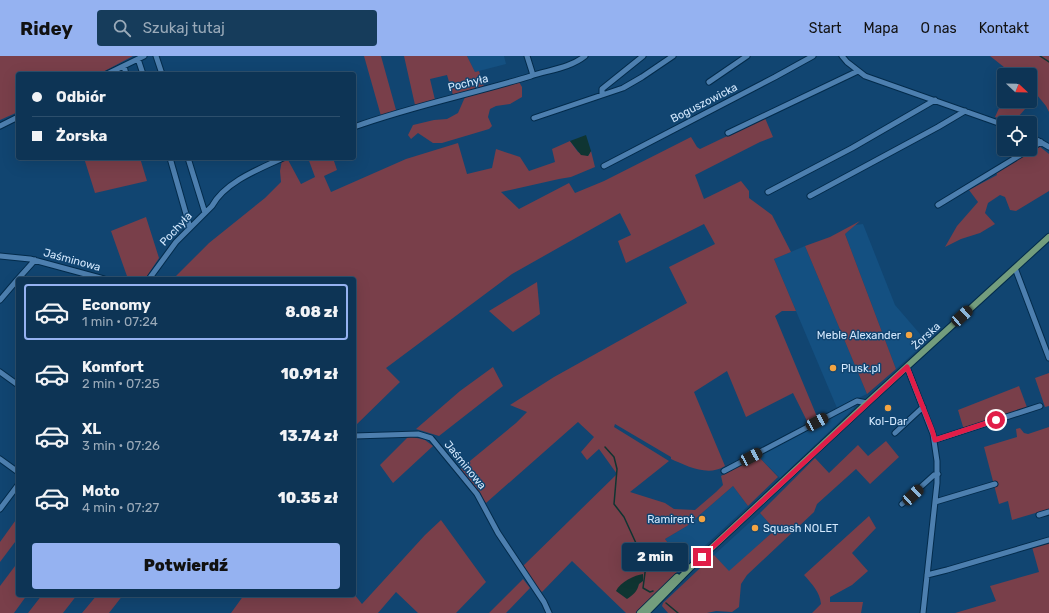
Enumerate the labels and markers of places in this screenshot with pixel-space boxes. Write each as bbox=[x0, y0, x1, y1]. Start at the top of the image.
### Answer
place label: Meble Alexander bbox=[817, 329, 902, 342]
marker: Meble Alexander bbox=[904, 330, 914, 340]
place label: Plusk.pl bbox=[841, 362, 881, 375]
marker: Plusk.pl bbox=[828, 363, 838, 373]
marker: Kol-Dar bbox=[883, 403, 893, 413]
place label: Kol-Dar bbox=[869, 415, 908, 428]
place label: Ramirent bbox=[647, 513, 695, 526]
marker: Ramirent bbox=[697, 514, 707, 524]
place label: Squash NOLET bbox=[763, 522, 839, 535]
marker: Squash NOLET bbox=[750, 523, 760, 533]

